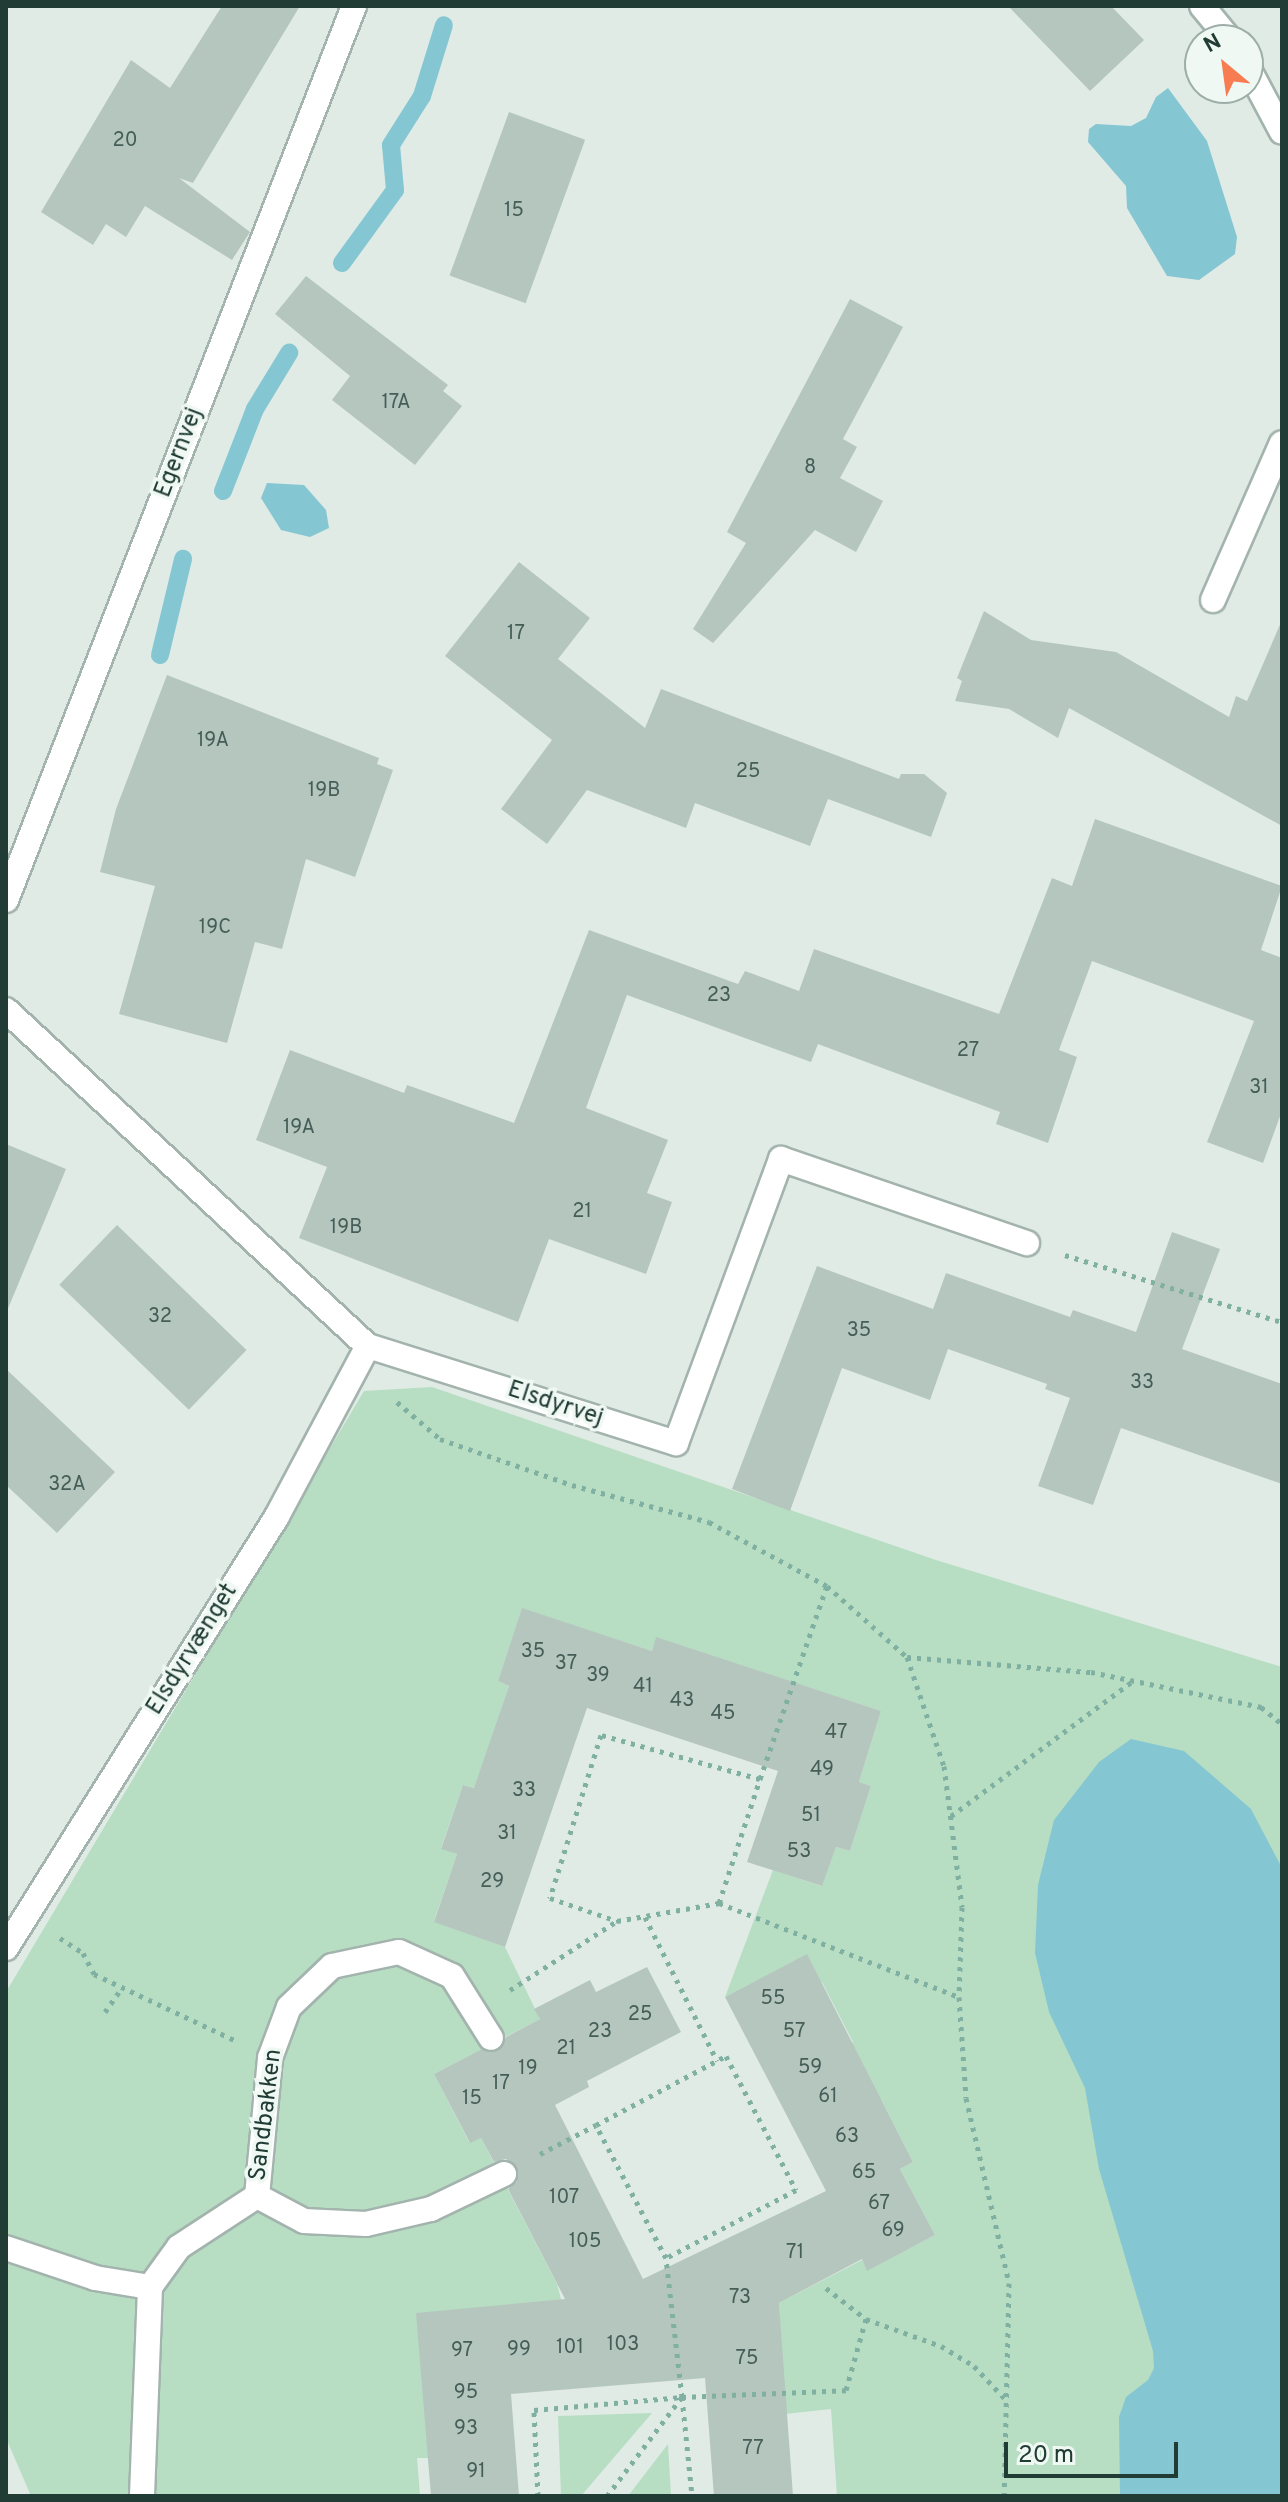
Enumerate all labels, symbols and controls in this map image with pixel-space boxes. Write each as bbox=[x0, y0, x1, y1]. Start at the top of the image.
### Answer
north arrow bbox=[1184, 24, 1264, 104]
text: N bbox=[1200, 29, 1227, 60]
house number: 20 bbox=[112, 129, 138, 153]
house number: 15 bbox=[504, 199, 524, 223]
house number: 17A bbox=[381, 391, 411, 415]
street label: Egernvej bbox=[150, 404, 210, 502]
house number: 8 bbox=[804, 456, 816, 480]
house number: 17 bbox=[507, 622, 525, 646]
house number: 19A bbox=[197, 729, 229, 753]
house number: 25 bbox=[736, 760, 760, 784]
house number: 19B bbox=[308, 779, 340, 803]
house number: 19C bbox=[199, 916, 231, 940]
house number: 23 bbox=[707, 984, 731, 1008]
house number: 27 bbox=[957, 1039, 979, 1063]
house number: 31 bbox=[1249, 1076, 1269, 1100]
house number: 19A bbox=[283, 1116, 315, 1140]
house number: 21 bbox=[572, 1200, 592, 1224]
house number: 19B bbox=[330, 1216, 362, 1240]
house number: 32 bbox=[148, 1305, 172, 1329]
house number: 35 bbox=[847, 1319, 871, 1343]
house number: 33 bbox=[1130, 1371, 1154, 1395]
street label: Elsdyrvej bbox=[504, 1376, 606, 1434]
house number: 32A bbox=[48, 1473, 86, 1497]
street label: Elsdyrvænget bbox=[141, 1579, 245, 1721]
house number: 35 bbox=[521, 1640, 545, 1664]
house number: 37 bbox=[555, 1652, 577, 1676]
house number: 39 bbox=[586, 1664, 610, 1688]
house number: 41 bbox=[633, 1675, 653, 1699]
house number: 43 bbox=[670, 1689, 694, 1713]
house number: 45 bbox=[711, 1702, 735, 1726]
house number: 47 bbox=[825, 1721, 847, 1745]
house number: 49 bbox=[810, 1758, 834, 1782]
house number: 33 bbox=[512, 1779, 536, 1803]
house number: 51 bbox=[801, 1804, 821, 1828]
house number: 31 bbox=[497, 1822, 517, 1846]
house number: 53 bbox=[787, 1840, 811, 1864]
house number: 29 bbox=[480, 1870, 504, 1894]
house number: 55 bbox=[761, 1987, 785, 2011]
house number: 25 bbox=[628, 2003, 652, 2027]
house number: 23 bbox=[588, 2020, 612, 2044]
house number: 57 bbox=[783, 2020, 805, 2044]
house number: 21 bbox=[556, 2037, 576, 2061]
street label: Sandbakken bbox=[245, 2047, 289, 2183]
house number: 59 bbox=[798, 2056, 822, 2080]
house number: 19 bbox=[518, 2057, 538, 2081]
house number: 17 bbox=[492, 2072, 510, 2096]
house number: 61 bbox=[818, 2085, 838, 2109]
house number: 15 bbox=[462, 2087, 482, 2111]
house number: 63 bbox=[835, 2125, 859, 2149]
house number: 65 bbox=[852, 2161, 876, 2185]
house number: 107 bbox=[549, 2186, 579, 2210]
house number: 67 bbox=[868, 2192, 890, 2216]
house number: 69 bbox=[881, 2219, 905, 2243]
house number: 105 bbox=[569, 2230, 601, 2254]
house number: 71 bbox=[786, 2241, 804, 2265]
house number: 73 bbox=[729, 2286, 751, 2310]
house number: 103 bbox=[607, 2333, 639, 2357]
house number: 101 bbox=[556, 2336, 584, 2360]
house number: 99 bbox=[507, 2338, 531, 2362]
house number: 97 bbox=[451, 2339, 473, 2363]
house number: 75 bbox=[736, 2347, 758, 2371]
house number: 95 bbox=[454, 2381, 478, 2405]
house number: 93 bbox=[454, 2417, 478, 2441]
scale bar bbox=[1008, 2426, 1182, 2476]
house number: 77 bbox=[742, 2437, 764, 2461]
text: 20 m bbox=[1018, 2441, 1074, 2471]
house number: 91 bbox=[466, 2460, 486, 2484]

